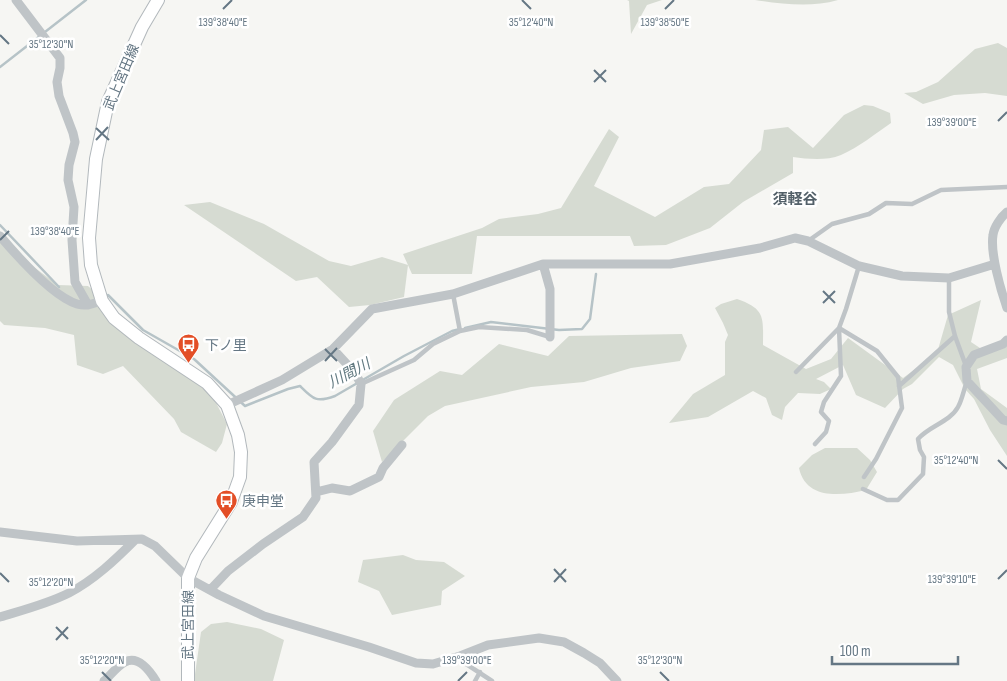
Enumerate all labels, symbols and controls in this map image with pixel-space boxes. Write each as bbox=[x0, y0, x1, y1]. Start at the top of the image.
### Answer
text: 139°38'40"E bbox=[198, 15, 248, 30]
text: 35°12'40"N bbox=[509, 15, 553, 30]
text: 139°38'50"E bbox=[641, 15, 689, 30]
text: 35°12'30"N bbox=[29, 37, 73, 52]
street label: 武上宮田線 bbox=[100, 42, 143, 113]
text: 139°39'00"E bbox=[927, 115, 977, 130]
district label: 須軽谷 bbox=[772, 190, 818, 209]
text: 139°38'40"E bbox=[30, 224, 80, 239]
bus stop icon: 下ノ里 bbox=[177, 333, 201, 364]
place label: 下ノ里 bbox=[205, 337, 247, 354]
water label: 川間川 bbox=[325, 354, 375, 392]
text: 35°12'40"N bbox=[934, 453, 978, 468]
bus stop icon: 庚申堂 bbox=[214, 489, 238, 520]
place label: 庚申堂 bbox=[242, 493, 284, 510]
text: 139°39'10"E bbox=[928, 572, 976, 587]
text: 35°12'20"N bbox=[29, 575, 73, 590]
street label: 武上宮田線 bbox=[180, 590, 197, 660]
scale bar bbox=[832, 634, 958, 666]
text: 100 m bbox=[840, 642, 871, 661]
text: 35°12'20"N bbox=[80, 653, 124, 668]
text: 139°39'00"E bbox=[442, 653, 492, 668]
text: 35°12'30"N bbox=[638, 653, 682, 668]

